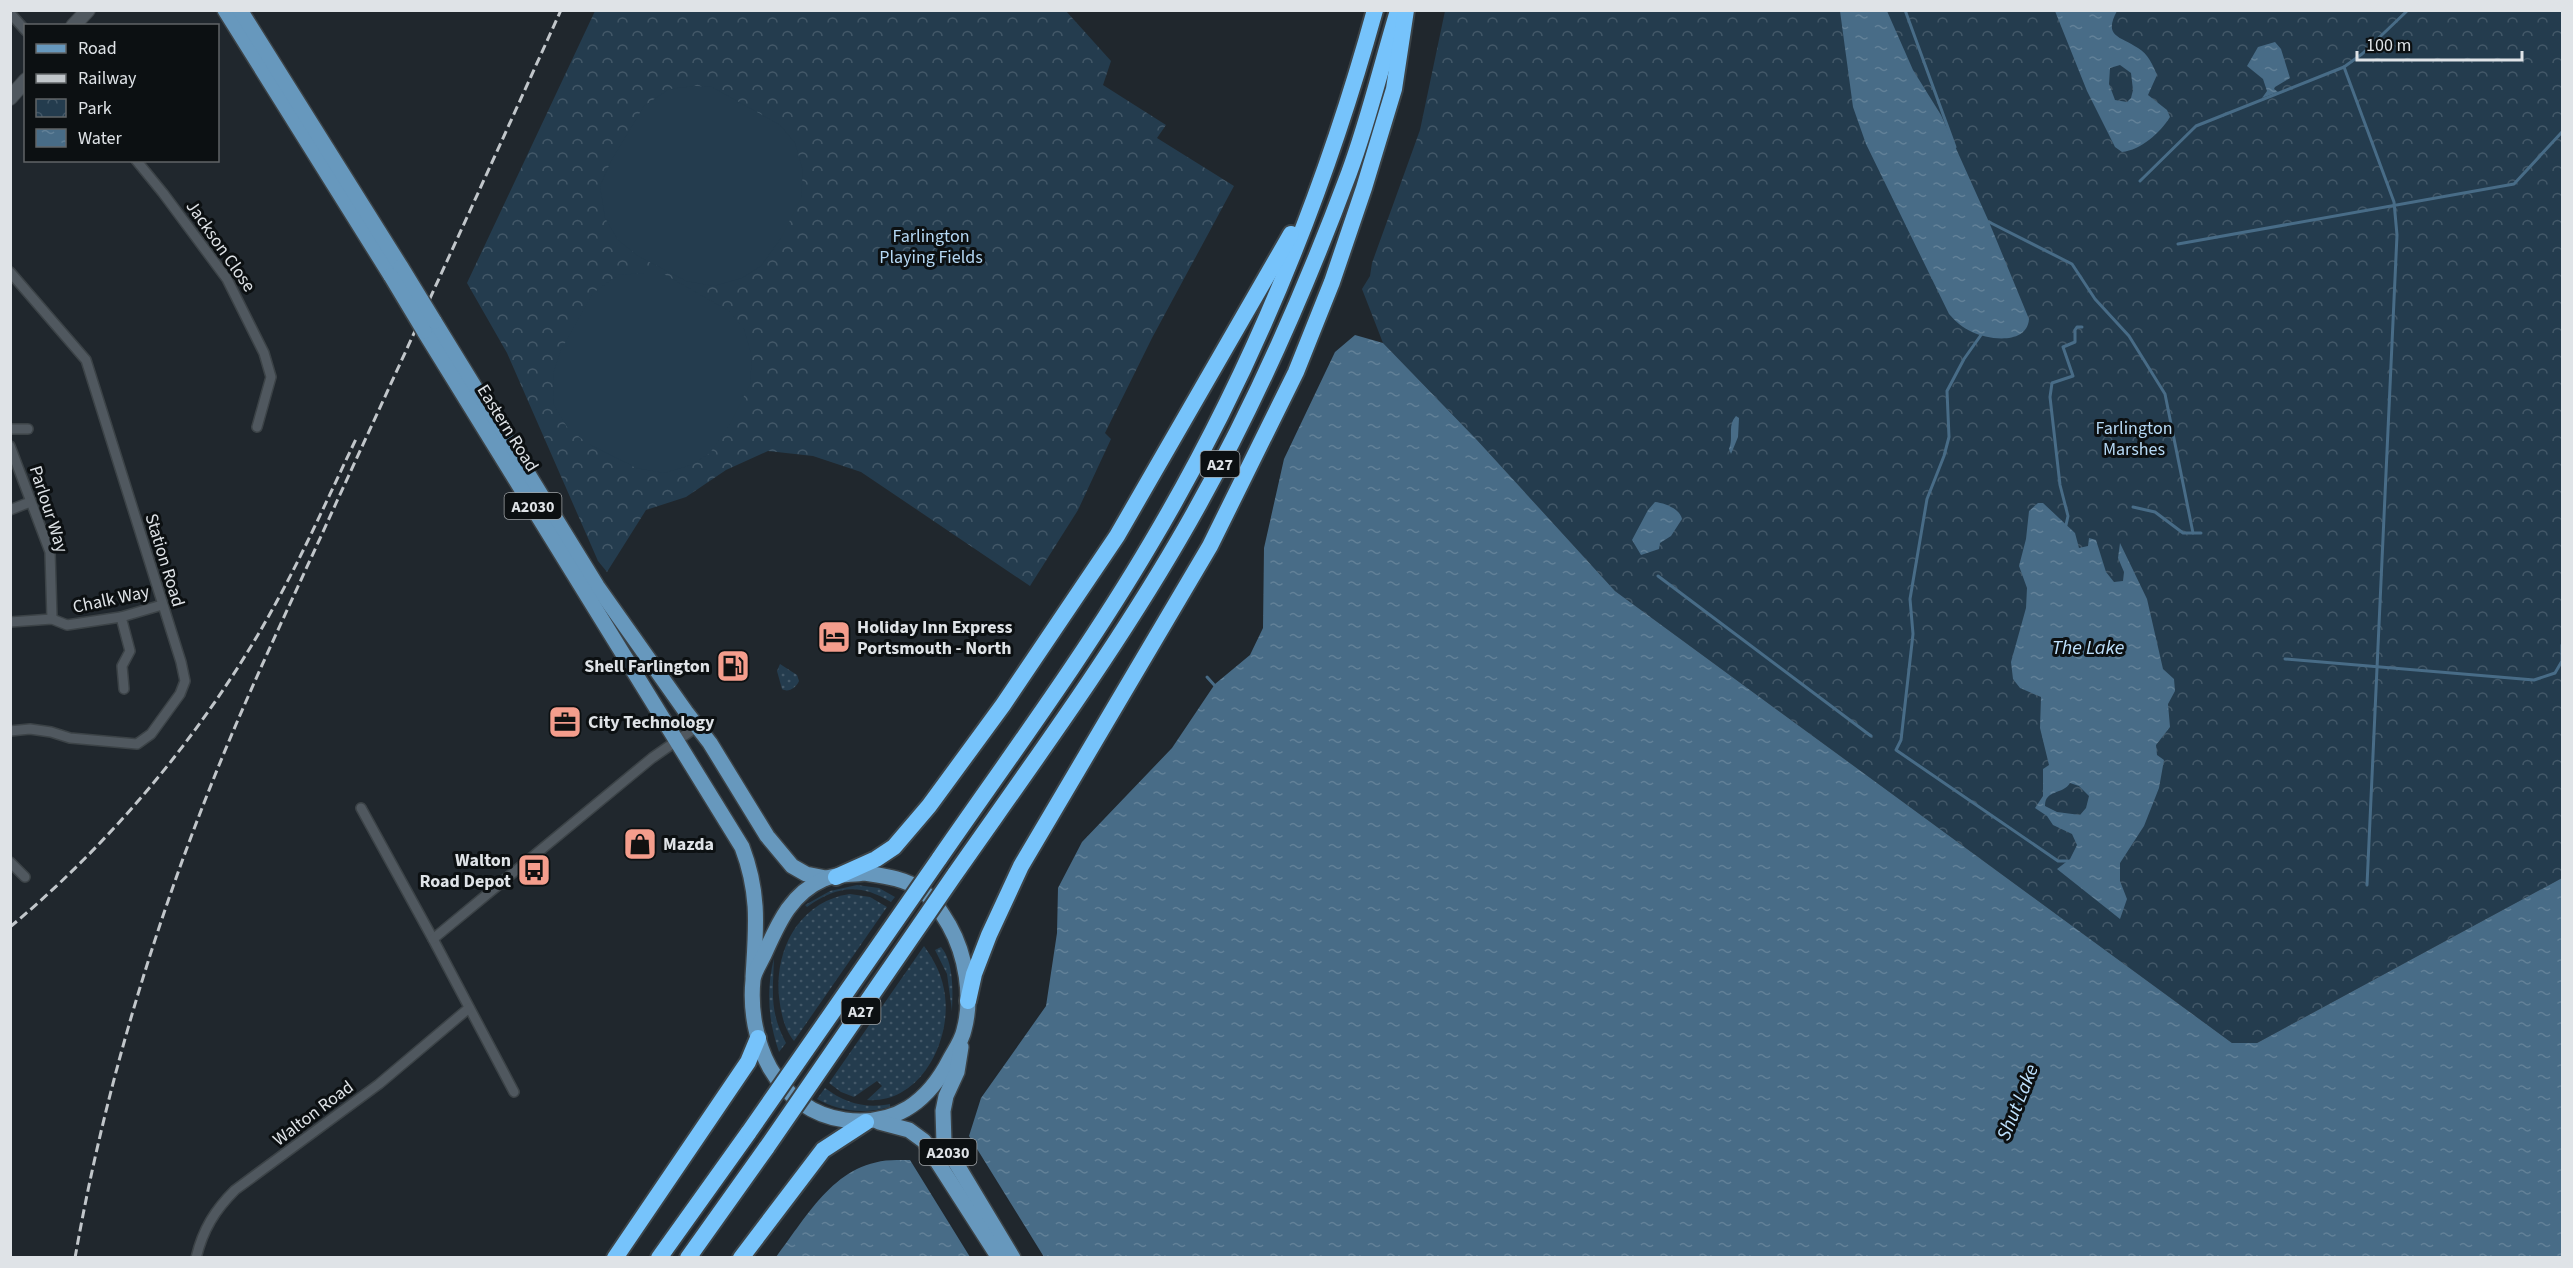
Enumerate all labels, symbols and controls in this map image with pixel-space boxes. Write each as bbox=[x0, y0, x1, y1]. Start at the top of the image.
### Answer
legend bbox=[24, 24, 219, 162]
scale bar bbox=[2357, 24, 2522, 62]
text: 100 m bbox=[2366, 33, 2411, 58]
text: Road bbox=[78, 36, 117, 61]
text: Railway bbox=[78, 66, 137, 91]
text: Park bbox=[78, 96, 112, 121]
text: Water bbox=[78, 126, 122, 151]
street label: Jackson Close bbox=[180, 195, 261, 297]
park label: Farlington Playing Fields bbox=[879, 224, 983, 270]
street label: Eastern Road bbox=[471, 380, 544, 477]
park label: Farlington Marshes bbox=[2096, 416, 2172, 462]
road number: A27 bbox=[1200, 451, 1240, 477]
street label: Parlour Way bbox=[23, 462, 75, 556]
road number: A2030 bbox=[504, 493, 562, 519]
street label: Station Road bbox=[139, 511, 191, 610]
street label: Chalk Way bbox=[71, 579, 152, 620]
place label: Holiday Inn Express Portsmouth - North bbox=[857, 615, 1013, 661]
hotel icon: Holiday Inn Express Portsmouth - North bbox=[816, 619, 852, 655]
water label: The Lake bbox=[2052, 634, 2124, 662]
fuel station icon: Shell Farlington bbox=[715, 648, 751, 684]
place label: Shell Farlington bbox=[584, 654, 710, 679]
office icon: City Technology bbox=[547, 704, 583, 740]
place label: City Technology bbox=[588, 710, 715, 735]
shop icon: Mazda bbox=[622, 826, 658, 862]
place label: Mazda bbox=[663, 832, 714, 857]
place label: Walton Road Depot bbox=[419, 848, 511, 894]
bus stop icon: Walton Road Depot bbox=[516, 852, 552, 888]
road number: A27 bbox=[842, 998, 880, 1024]
water label: Shut Lake bbox=[1990, 1060, 2046, 1145]
street label: Walton Road bbox=[268, 1075, 359, 1152]
road number: A2030 bbox=[920, 1139, 976, 1165]

